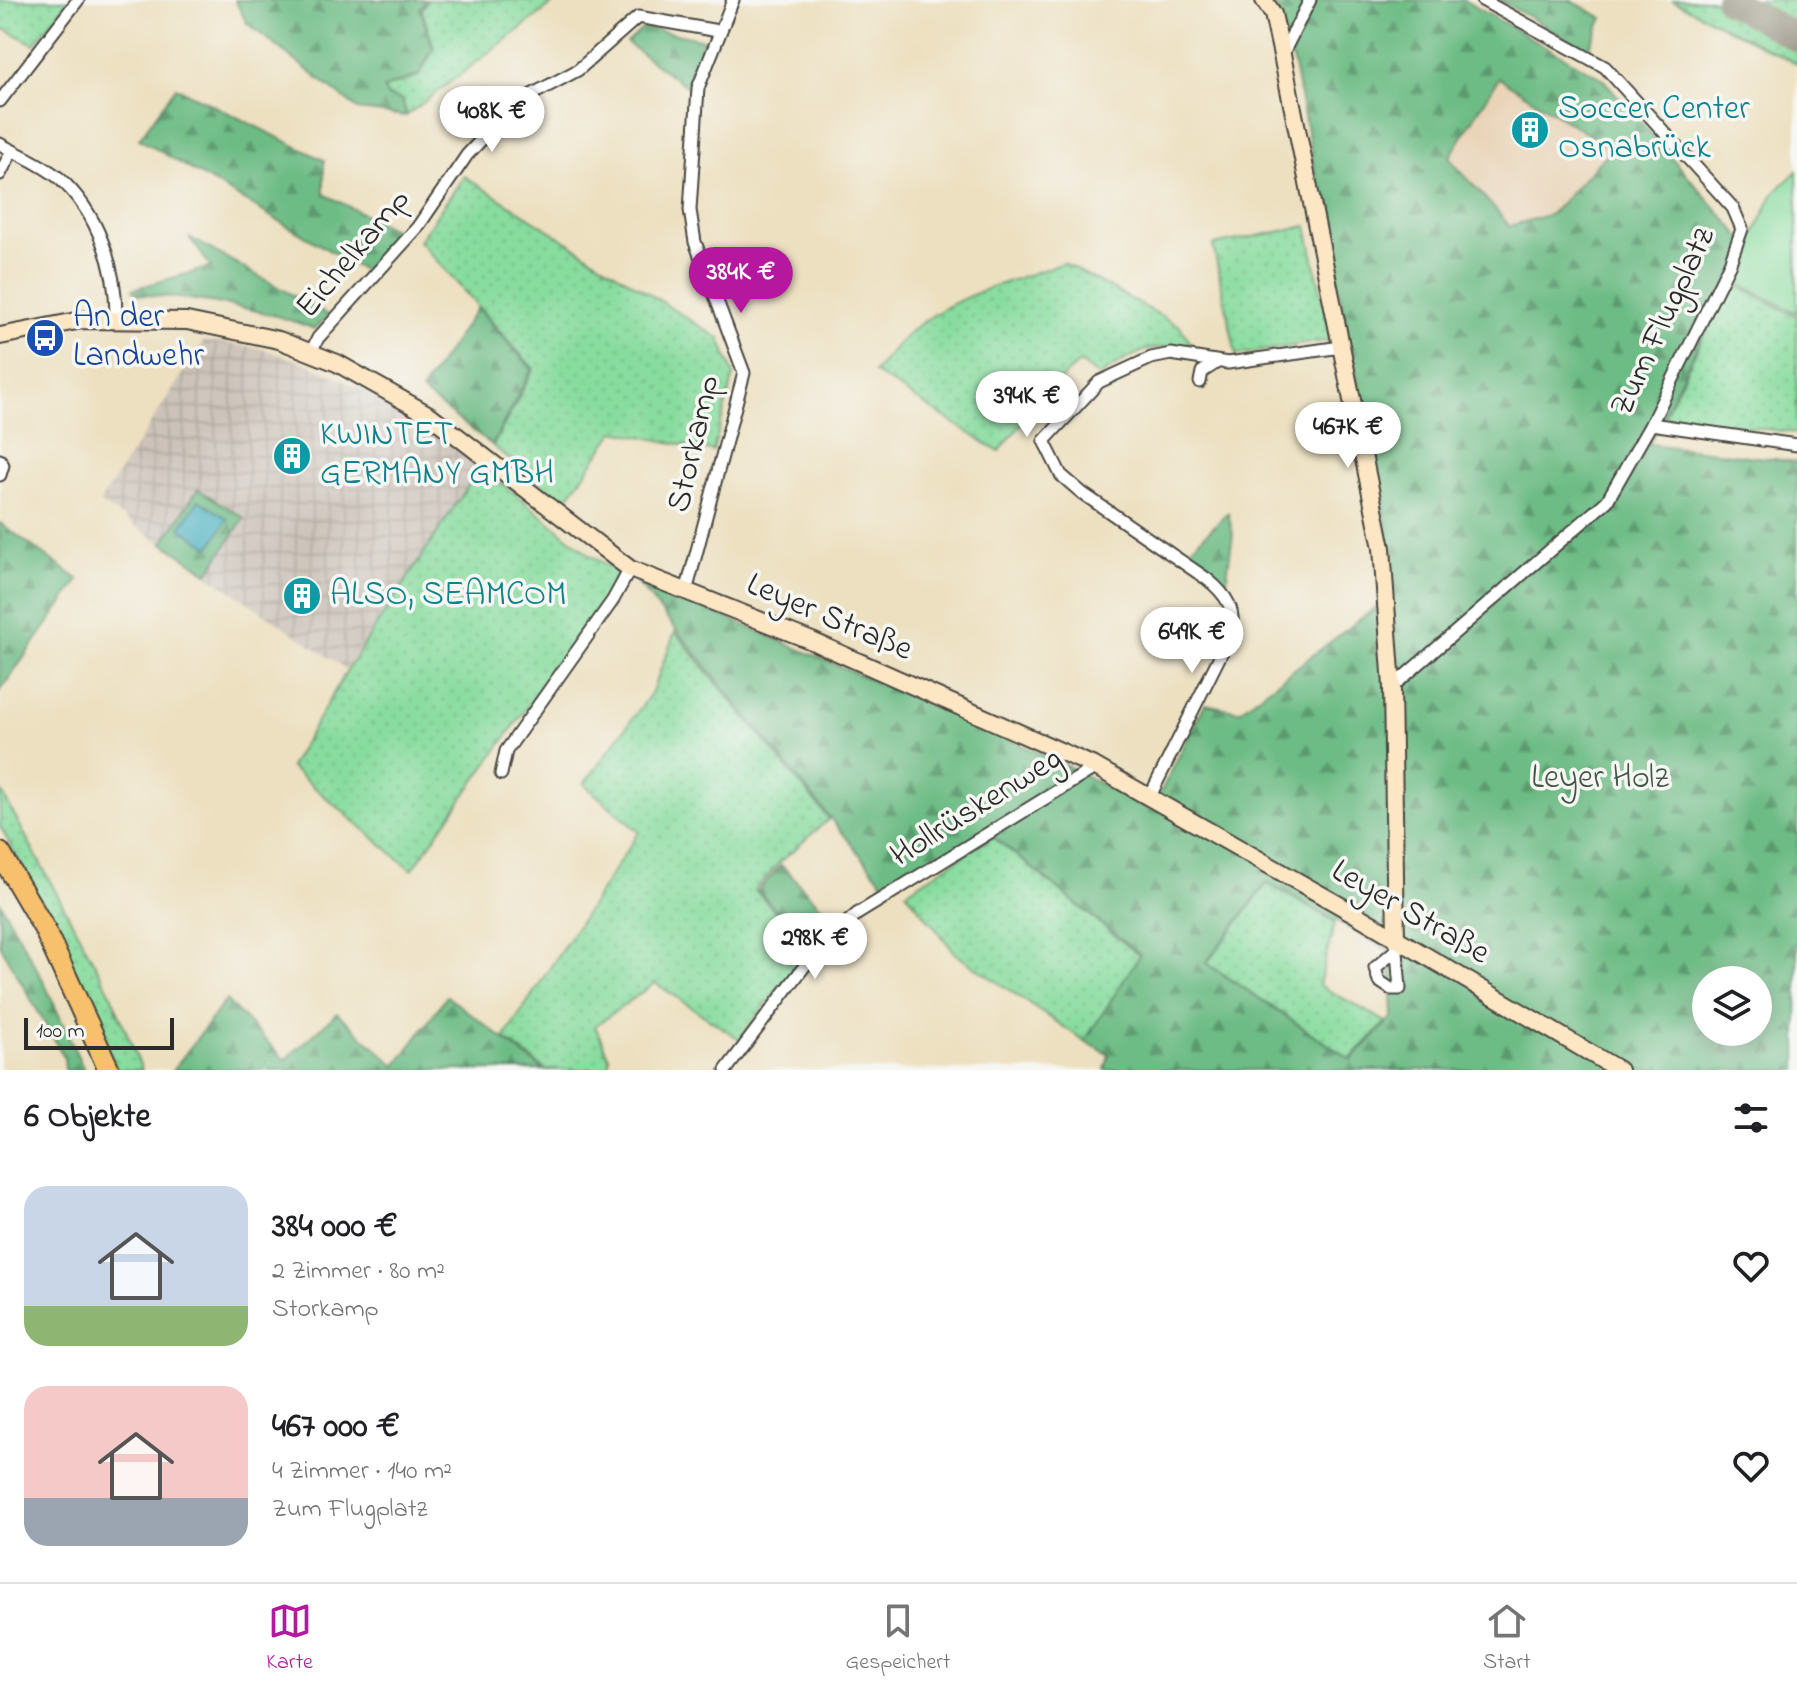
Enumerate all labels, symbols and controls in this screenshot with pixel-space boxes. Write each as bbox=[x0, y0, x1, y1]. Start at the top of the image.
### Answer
place label: Soccer Center Osnabrück bbox=[1558, 85, 1750, 174]
pin: 408K € bbox=[427, 86, 557, 154]
text: 408K € bbox=[458, 93, 526, 131]
building icon: Soccer Center Osnabrück bbox=[1509, 109, 1551, 151]
street label: Eichelkamp bbox=[284, 178, 424, 330]
street label: Zum Flugplatz bbox=[1598, 219, 1730, 425]
pin: 384K € bbox=[676, 247, 806, 315]
text: 384K € bbox=[707, 254, 775, 292]
place label: An der Landwehr bbox=[73, 293, 204, 382]
bus stop icon: An der Landwehr bbox=[24, 317, 66, 359]
street label: Storkamp bbox=[655, 370, 735, 518]
pin: 394K € bbox=[962, 371, 1092, 439]
text: 394K € bbox=[994, 378, 1060, 416]
pin: 467K € bbox=[1283, 402, 1413, 470]
text: 467K € bbox=[1313, 409, 1383, 447]
place label: KWINTET GERMANY GMBH bbox=[320, 411, 554, 500]
building icon: KWINTET GERMANY GMBH bbox=[271, 435, 313, 477]
street label: Leyer Straße bbox=[738, 561, 921, 676]
place label: ALSO, SEAMCOM bbox=[330, 571, 567, 621]
building icon: ALSO, SEAMCOM bbox=[281, 575, 323, 617]
pin: 649K € bbox=[1127, 607, 1257, 675]
text: 649K € bbox=[1158, 614, 1226, 652]
street label: Hollrüskenweg bbox=[881, 735, 1073, 881]
park label: Leyer Holz bbox=[1531, 754, 1669, 804]
street label: Leyer Straße bbox=[1321, 847, 1499, 979]
pin: 298K € bbox=[750, 913, 880, 981]
text: 298K € bbox=[781, 920, 849, 958]
map controls bbox=[1692, 966, 1772, 1046]
button: layers bbox=[1692, 966, 1772, 1046]
scale bar bbox=[24, 1014, 174, 1050]
text: 100 m bbox=[36, 1016, 85, 1048]
text: 6 Objekte bbox=[24, 1093, 151, 1143]
icon: filters bbox=[1729, 1096, 1773, 1140]
text: 384 000 € bbox=[272, 1203, 398, 1253]
icon: home bbox=[88, 1218, 184, 1314]
icon: heart bbox=[1729, 1244, 1773, 1288]
text: 2 Zimmer · 80 m² bbox=[272, 1253, 445, 1291]
text: Storkamp bbox=[272, 1291, 379, 1329]
text: 467 000 € bbox=[272, 1403, 400, 1453]
icon: home bbox=[88, 1418, 184, 1514]
icon: heart bbox=[1729, 1444, 1773, 1488]
text: 4 Zimmer · 140 m² bbox=[272, 1453, 452, 1491]
text: Zum Flugplatz bbox=[272, 1491, 427, 1529]
tab: Karte bbox=[266, 1599, 313, 1679]
tab: Gespeichert bbox=[846, 1599, 950, 1679]
tab: Start bbox=[1483, 1599, 1531, 1679]

